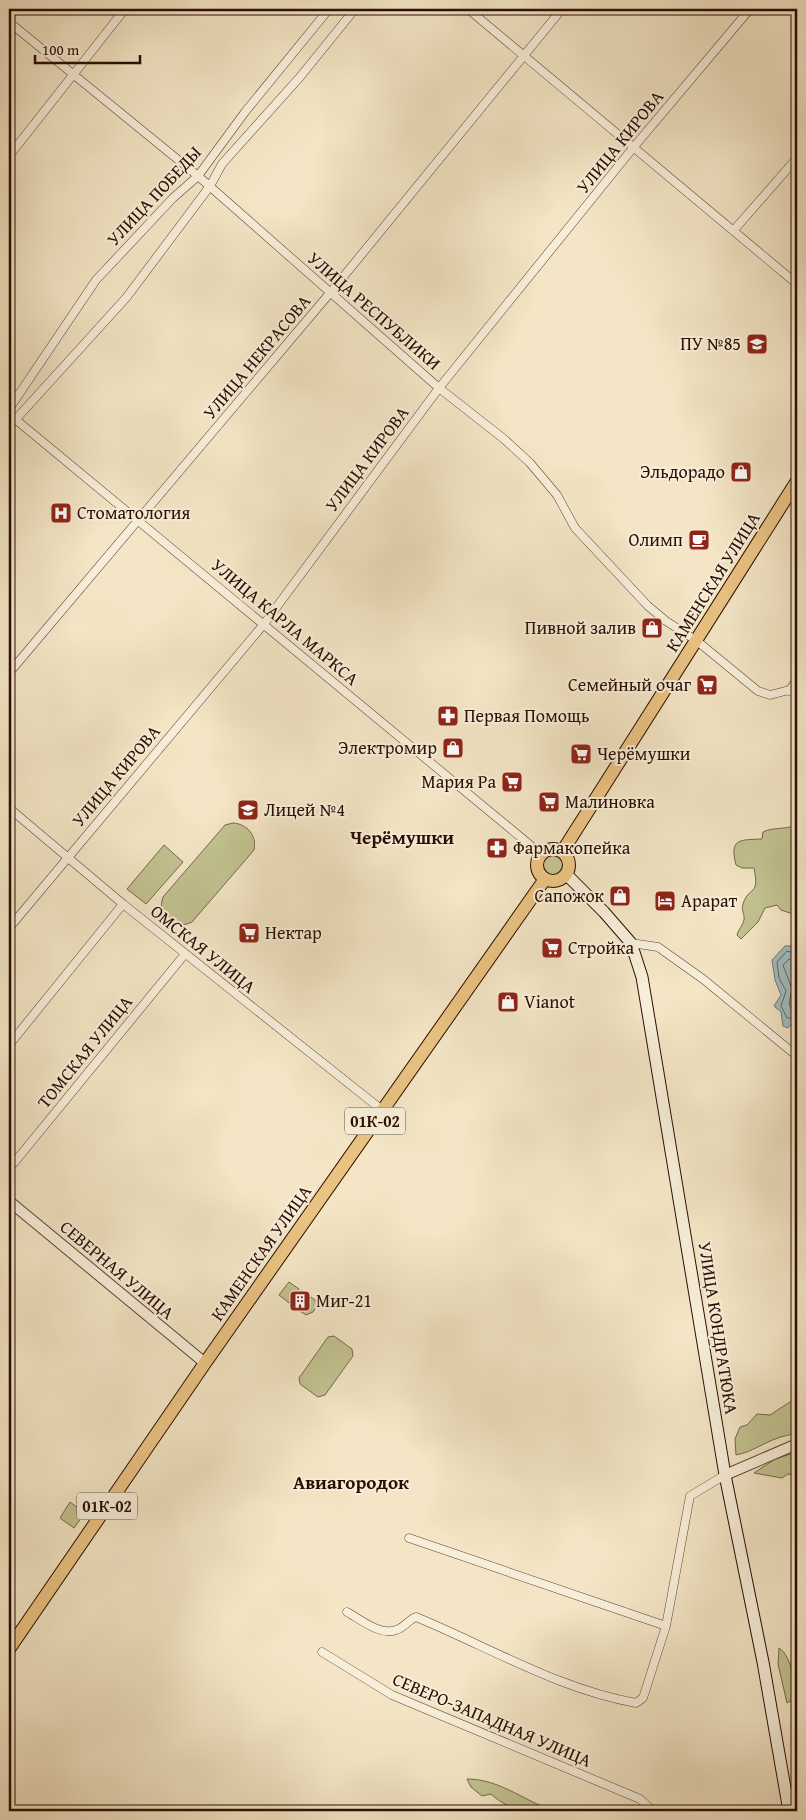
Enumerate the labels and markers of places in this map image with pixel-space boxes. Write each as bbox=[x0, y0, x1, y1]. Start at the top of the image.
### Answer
place label: ПУ №85 bbox=[680, 330, 741, 357]
school or university icon: ПУ №85 bbox=[745, 332, 769, 356]
place label: Эльдорадо bbox=[640, 458, 725, 485]
shop icon: Эльдорадо bbox=[729, 460, 753, 484]
place label: Стоматология bbox=[77, 499, 190, 526]
hospital icon: Стоматология bbox=[49, 501, 73, 525]
place label: Олимп bbox=[628, 526, 683, 553]
cafe icon: Олимп bbox=[687, 528, 711, 552]
place label: Пивной залив bbox=[525, 614, 636, 641]
shop icon: Пивной залив bbox=[640, 616, 664, 640]
place label: Семейный очаг bbox=[568, 671, 691, 698]
supermarket icon: Семейный очаг bbox=[695, 673, 719, 697]
place label: Первая Помощь bbox=[464, 702, 589, 729]
pharmacy icon: Первая Помощь bbox=[436, 704, 460, 728]
place label: Электромир bbox=[338, 734, 437, 761]
shop icon: Электромир bbox=[441, 736, 465, 760]
place label: Черёмушки bbox=[597, 740, 691, 767]
supermarket icon: Черёмушки bbox=[569, 742, 593, 766]
place label: Мария Ра bbox=[422, 768, 496, 795]
supermarket icon: Мария Ра bbox=[500, 770, 524, 794]
place label: Малиновка bbox=[565, 788, 655, 815]
supermarket icon: Малиновка bbox=[537, 790, 561, 814]
place label: Лицей №4 bbox=[264, 796, 345, 823]
school or university icon: Лицей №4 bbox=[236, 798, 260, 822]
place label: Фармакопейка bbox=[513, 834, 631, 861]
pharmacy icon: Фармакопейка bbox=[485, 836, 509, 860]
place label: Сапожок bbox=[535, 882, 605, 909]
shop icon: Сапожок bbox=[608, 884, 632, 908]
place label: Арарат bbox=[681, 887, 737, 914]
hotel icon: Арарат bbox=[653, 889, 677, 913]
place label: Нектар bbox=[265, 919, 322, 946]
supermarket icon: Нектар bbox=[237, 921, 261, 945]
place label: Стройка bbox=[568, 934, 634, 961]
supermarket icon: Стройка bbox=[540, 936, 564, 960]
place label: Vianot bbox=[524, 988, 576, 1015]
shop icon: Vianot bbox=[496, 990, 520, 1014]
place label: Миг-21 bbox=[316, 1287, 372, 1314]
building icon: Миг-21 bbox=[288, 1289, 312, 1313]

